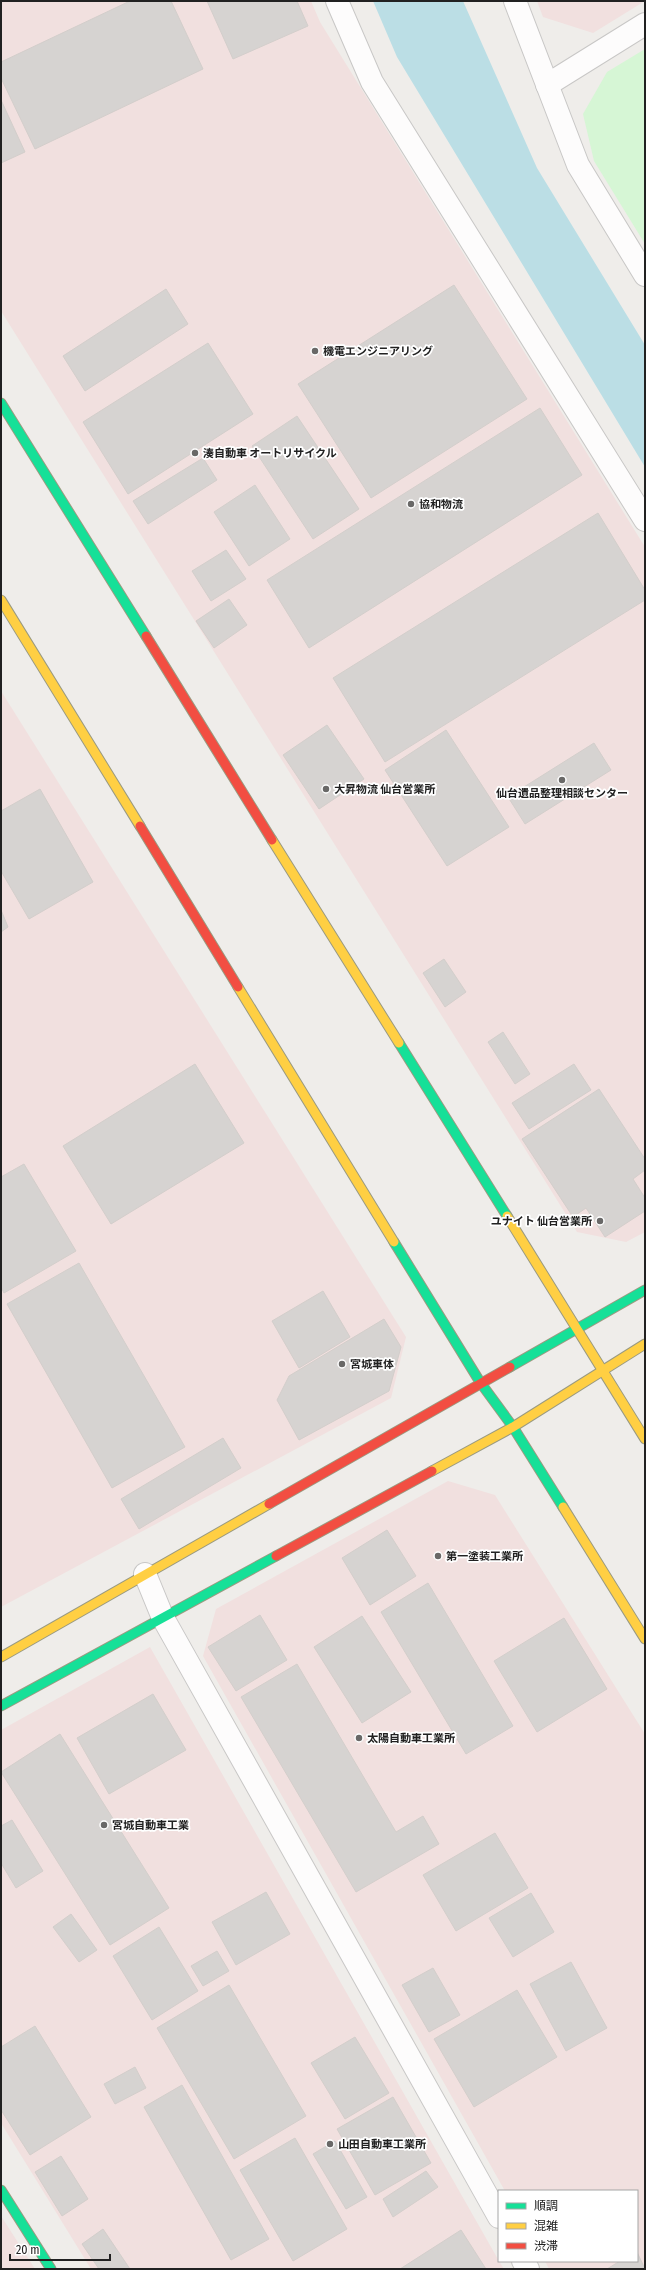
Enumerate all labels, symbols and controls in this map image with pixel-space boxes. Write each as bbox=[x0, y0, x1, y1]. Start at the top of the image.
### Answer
place label: 機電エンジニアリング bbox=[323, 345, 433, 358]
marker: 機電エンジニアリング bbox=[310, 346, 320, 356]
place label: 湊自動車 オートリサイクル bbox=[203, 447, 337, 460]
marker: 湊自動車 オートリサイクル bbox=[190, 448, 200, 458]
place label: 協和物流 bbox=[419, 498, 463, 511]
marker: 協和物流 bbox=[406, 499, 416, 509]
marker: 仙台遺品整理相談センター bbox=[557, 775, 567, 785]
place label: 大昇物流 仙台営業所 bbox=[334, 783, 435, 796]
marker: 大昇物流 仙台営業所 bbox=[321, 784, 331, 794]
place label: 仙台遺品整理相談センター bbox=[496, 787, 628, 800]
place label: ユナイト 仙台営業所 bbox=[491, 1215, 592, 1228]
marker: ユナイト 仙台営業所 bbox=[595, 1216, 605, 1226]
place label: 宮城車体 bbox=[350, 1358, 394, 1371]
marker: 宮城車体 bbox=[337, 1359, 347, 1369]
place label: 第一塗装工業所 bbox=[446, 1550, 523, 1563]
marker: 第一塗装工業所 bbox=[433, 1551, 443, 1561]
place label: 太陽自動車工業所 bbox=[367, 1732, 455, 1745]
marker: 太陽自動車工業所 bbox=[354, 1733, 364, 1743]
place label: 宮城自動車工業 bbox=[112, 1819, 189, 1832]
marker: 宮城自動車工業 bbox=[99, 1820, 109, 1830]
place label: 山田自動車工業所 bbox=[338, 2138, 426, 2151]
marker: 山田自動車工業所 bbox=[325, 2139, 335, 2149]
legend bbox=[498, 2190, 638, 2262]
text: 順調 bbox=[534, 2199, 558, 2213]
text: 混雑 bbox=[534, 2219, 558, 2233]
scale bar bbox=[10, 2236, 110, 2262]
text: 渋滞 bbox=[534, 2239, 558, 2253]
text: 20 m bbox=[16, 2243, 40, 2257]

